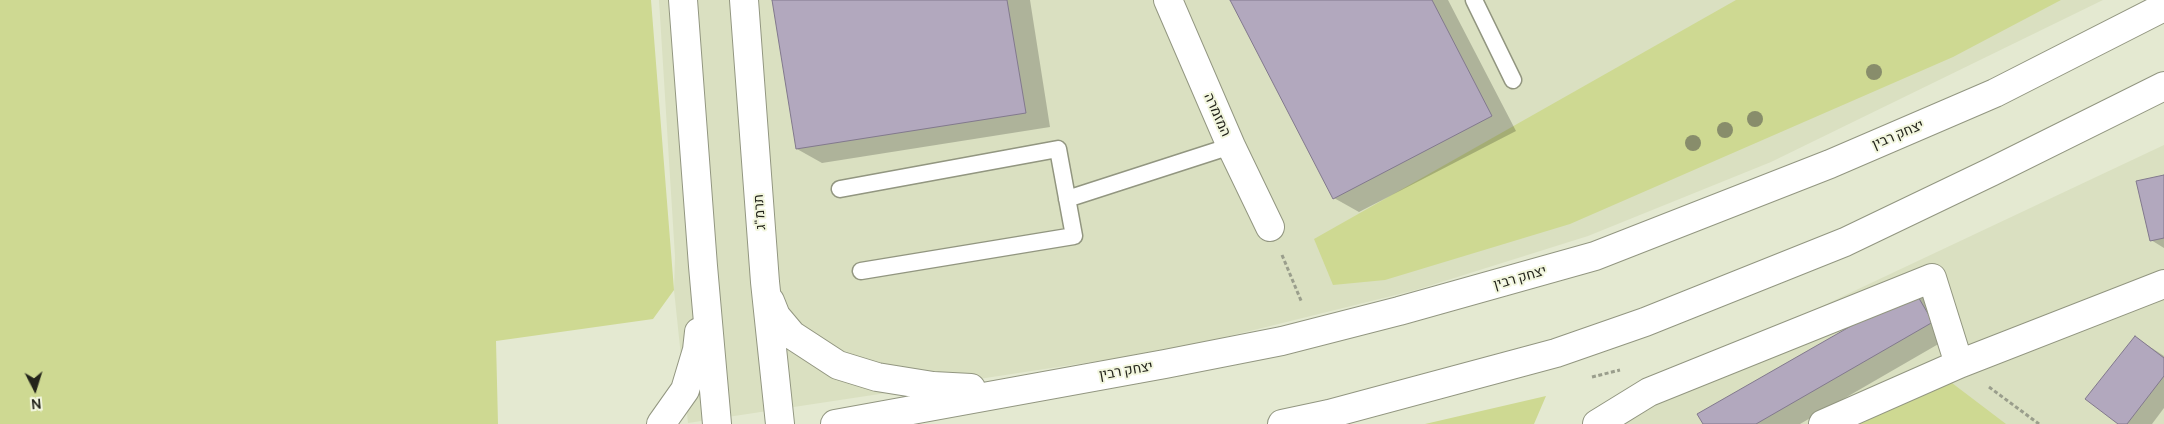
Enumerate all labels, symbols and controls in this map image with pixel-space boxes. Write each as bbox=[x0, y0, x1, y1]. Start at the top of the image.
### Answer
street label: המזמרה bbox=[1200, 91, 1234, 139]
street label: יצחק רבין bbox=[1870, 117, 1926, 153]
street label: תרמ"ג bbox=[750, 194, 770, 230]
street label: יצחק רבין bbox=[1492, 262, 1548, 294]
street label: יצחק רבין bbox=[1098, 358, 1154, 384]
north arrow bbox=[10, 364, 60, 414]
text: N bbox=[31, 395, 42, 414]

